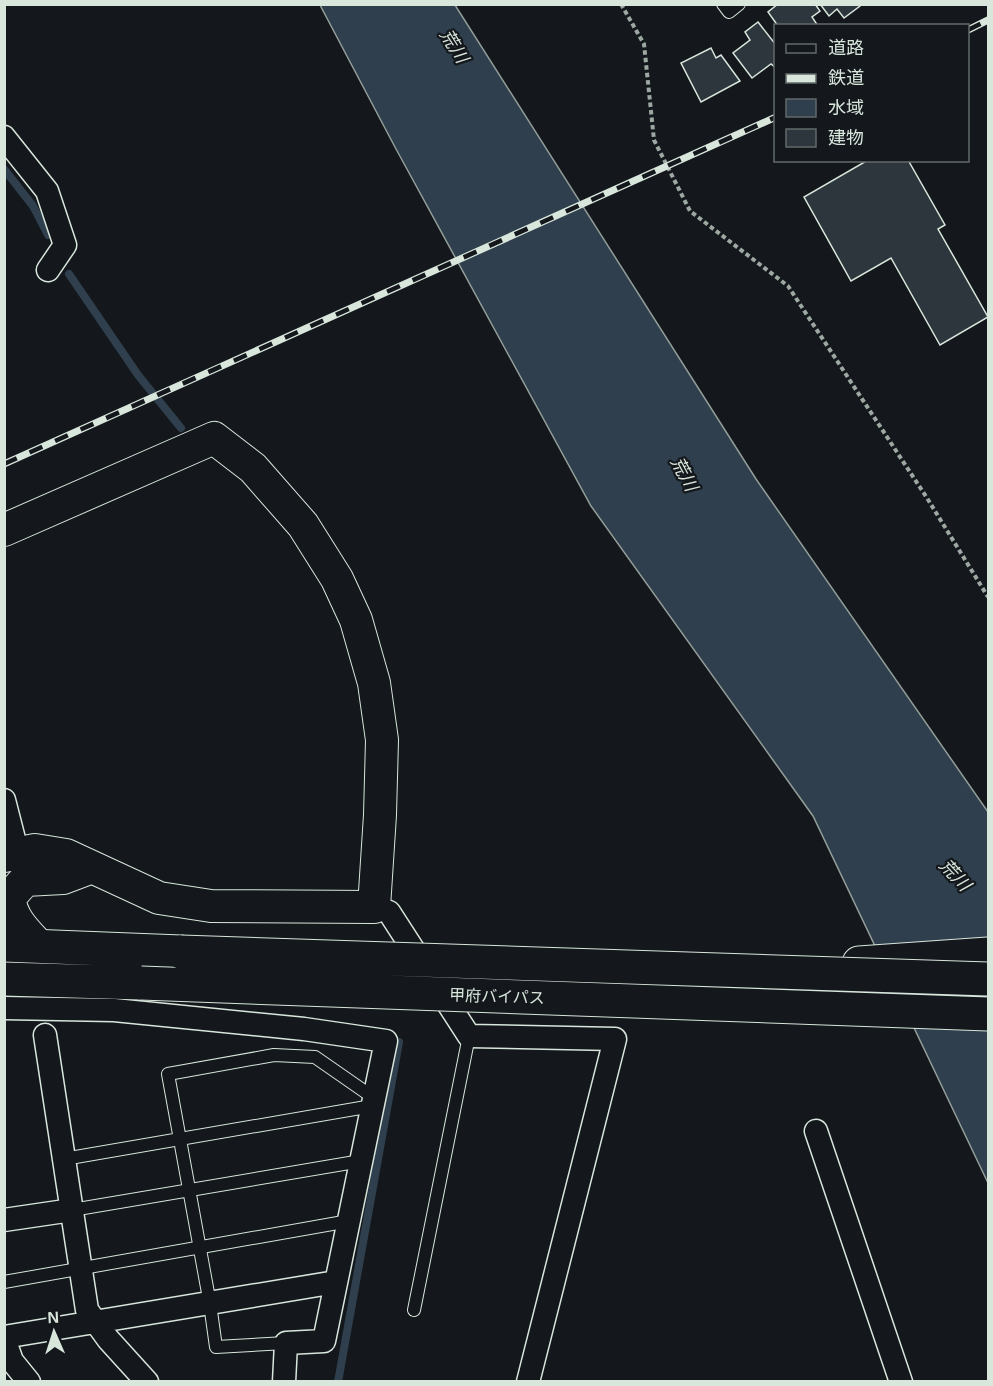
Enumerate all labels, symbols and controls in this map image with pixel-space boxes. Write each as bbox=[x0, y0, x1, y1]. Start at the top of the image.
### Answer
legend bbox=[774, 24, 969, 162]
water label: 荒川 bbox=[436, 25, 473, 68]
text: 道路 bbox=[828, 38, 864, 58]
text: 鉄道 bbox=[828, 68, 864, 88]
text: 水域 bbox=[828, 98, 864, 118]
text: 建物 bbox=[828, 128, 864, 148]
water label: 荒川 bbox=[667, 453, 702, 496]
water label: 荒川 bbox=[935, 855, 976, 896]
street label: 甲府バイパス bbox=[449, 986, 545, 1007]
north arrow bbox=[24, 1302, 84, 1362]
text: N bbox=[47, 1309, 59, 1326]

